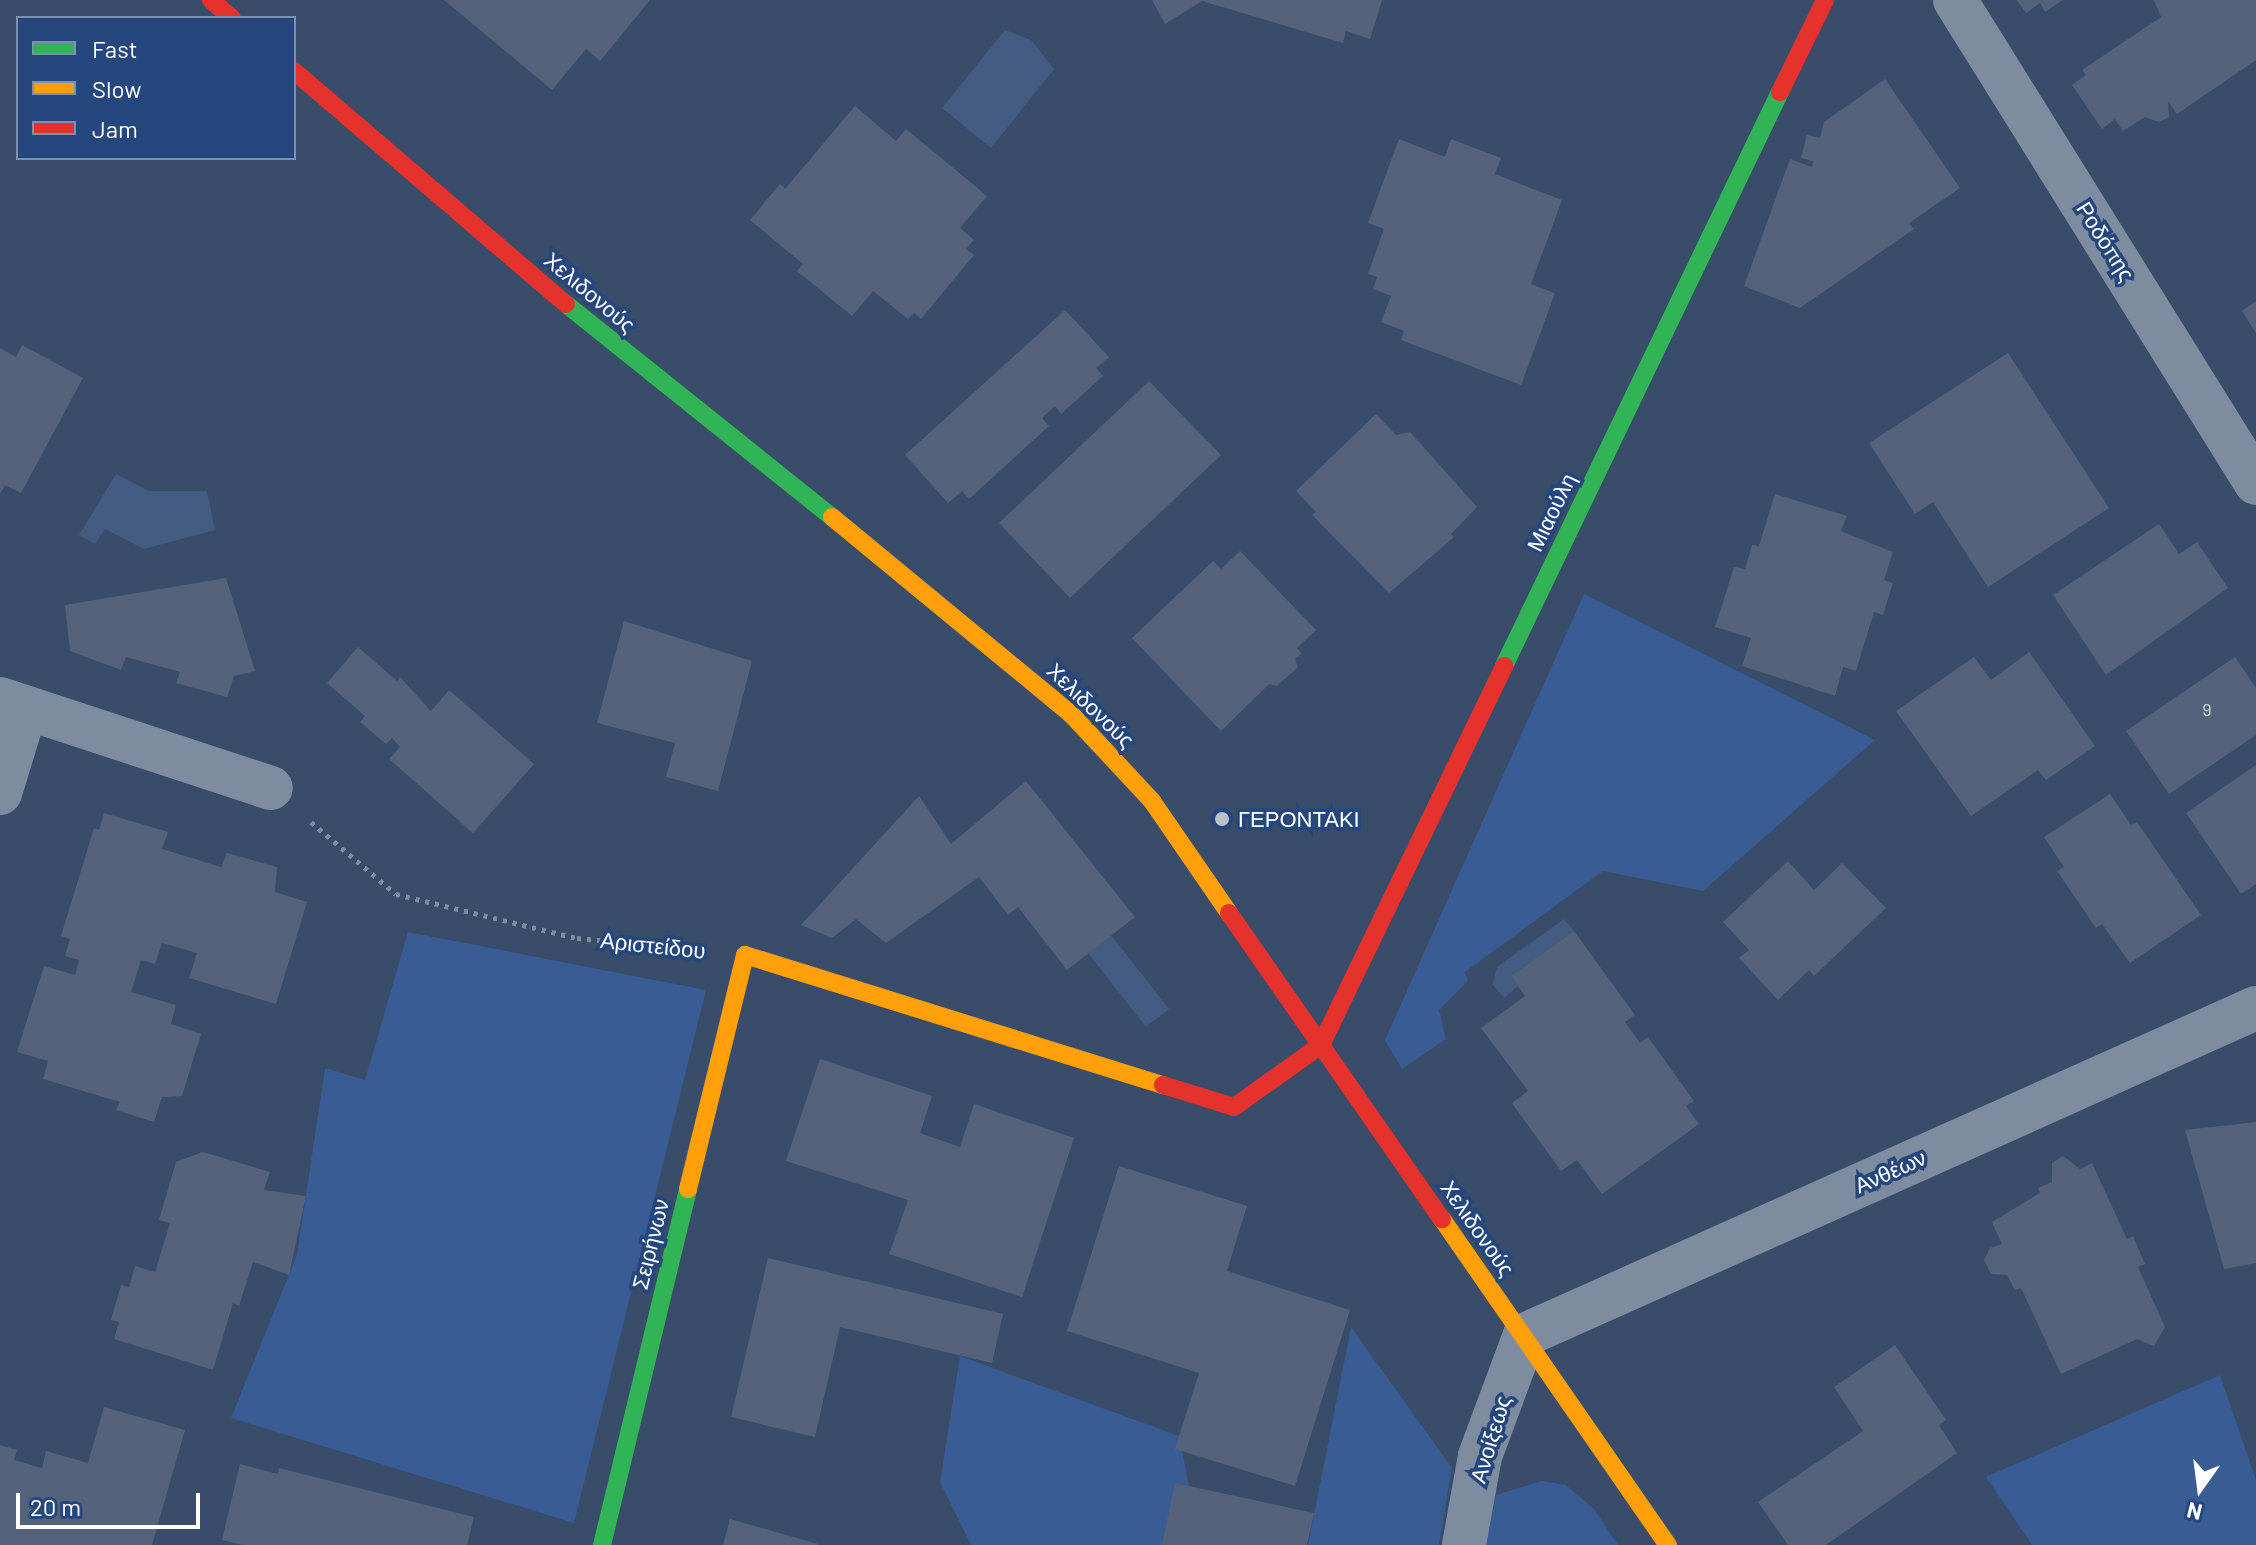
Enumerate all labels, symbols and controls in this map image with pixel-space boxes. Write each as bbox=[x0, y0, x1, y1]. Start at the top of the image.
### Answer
legend bbox=[16, 16, 296, 160]
text: Fast bbox=[92, 34, 137, 63]
text: Slow bbox=[92, 74, 141, 103]
text: Jam bbox=[92, 114, 138, 143]
street label: Ροδόπης bbox=[2071, 197, 2141, 285]
street label: Χελιδονούς bbox=[539, 246, 641, 338]
street label: Μιαούλη bbox=[1521, 469, 1581, 555]
street label: Χελιδονούς bbox=[1042, 657, 1140, 753]
house number: 9 bbox=[2202, 698, 2212, 720]
place label: ΓΕΡΟΝΤΑΚΙ bbox=[1238, 806, 1360, 832]
marker: ΓΕΡΟΝΤΑΚΙ bbox=[1213, 810, 1231, 828]
street label: Αριστείδου bbox=[599, 926, 707, 964]
street label: Ανθέων bbox=[1850, 1144, 1930, 1198]
street label: Χελιδονούς bbox=[1435, 1175, 1521, 1281]
street label: Σειρήνων bbox=[626, 1196, 674, 1292]
street label: Ανοίξεως bbox=[1464, 1392, 1516, 1486]
north arrow bbox=[2160, 1449, 2240, 1529]
scale bar bbox=[20, 1477, 204, 1527]
text: 20 m bbox=[30, 1492, 81, 1521]
text: N bbox=[2184, 1498, 2204, 1527]

